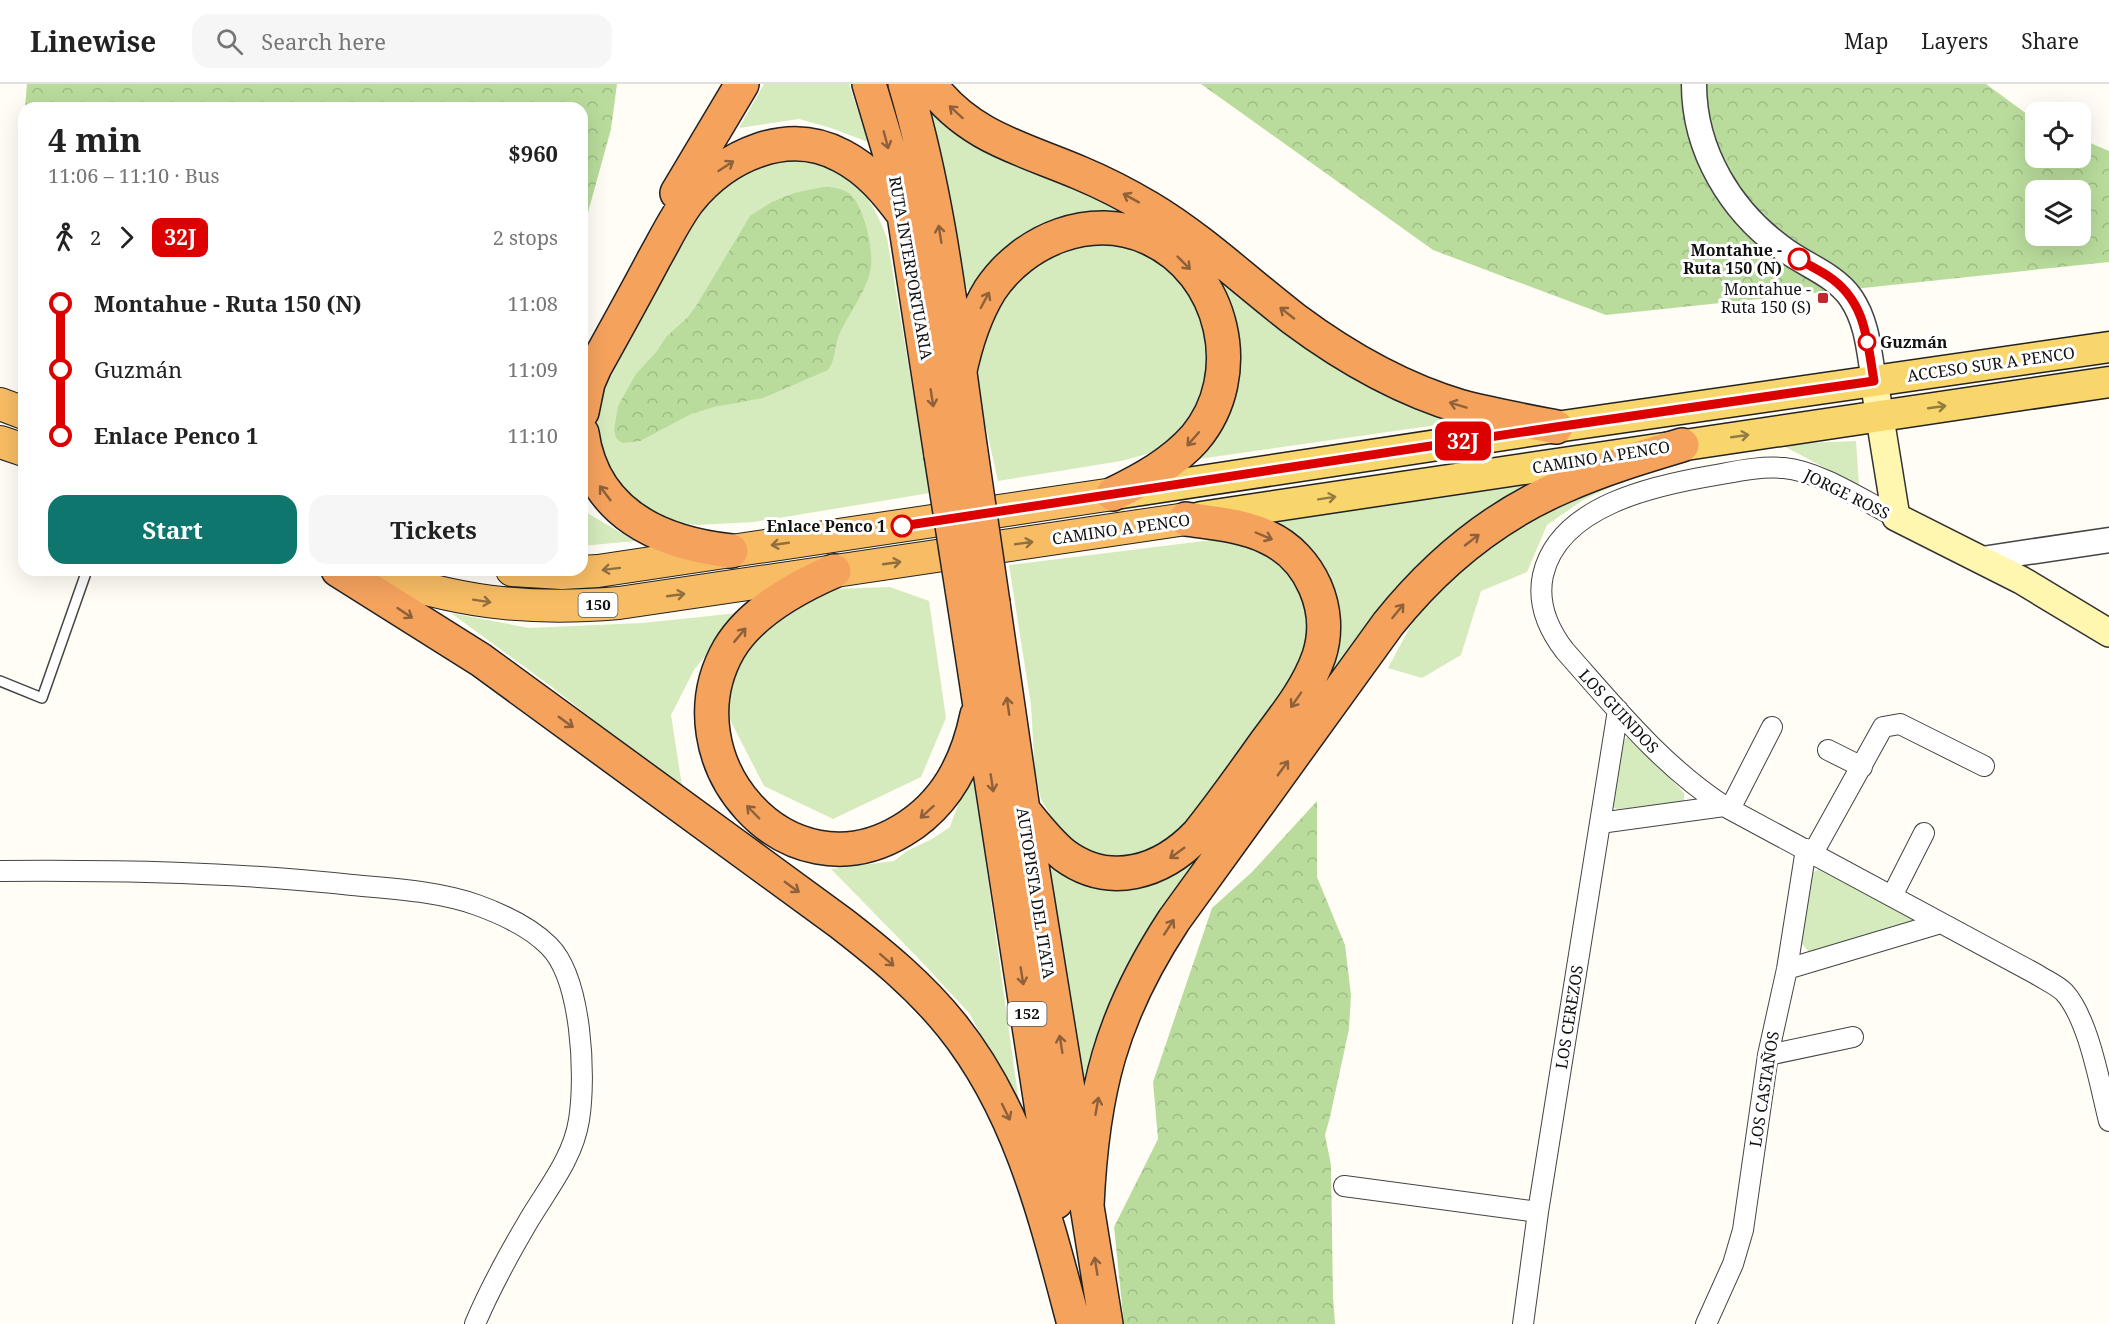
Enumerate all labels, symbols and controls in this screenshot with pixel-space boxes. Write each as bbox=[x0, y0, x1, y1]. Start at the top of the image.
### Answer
search box bbox=[192, 14, 612, 68]
text: Linewise bbox=[30, 22, 156, 60]
icon: search bbox=[213, 25, 246, 58]
text: Search here bbox=[261, 26, 386, 56]
text: Map bbox=[1844, 27, 1888, 55]
text: Layers bbox=[1921, 27, 1988, 55]
text: Share bbox=[2021, 27, 2079, 55]
map controls bbox=[2025, 102, 2091, 246]
button: locate bbox=[2025, 102, 2091, 168]
one-way arrow bbox=[949, 105, 964, 119]
text: 4 min bbox=[48, 117, 141, 162]
one-way arrow bbox=[881, 130, 892, 149]
text: $960 bbox=[508, 138, 558, 168]
one-way arrow bbox=[718, 160, 734, 172]
text: 11:06 – 11:10 · Bus bbox=[48, 162, 219, 189]
street label: RUTA INTERPORTUARIA bbox=[884, 174, 938, 362]
button: layers bbox=[2025, 180, 2091, 246]
one-way arrow bbox=[1122, 191, 1139, 203]
icon: walk bbox=[48, 221, 81, 254]
icon: forward bbox=[110, 221, 143, 254]
text: 32J bbox=[164, 223, 196, 251]
text: 2 bbox=[90, 224, 101, 251]
text: 2 stops bbox=[493, 224, 558, 251]
one-way arrow bbox=[935, 225, 946, 244]
place label: Montahue - Ruta 150 (N) bbox=[1683, 239, 1782, 279]
marker: Montahue - Ruta 150 (N) bbox=[1788, 248, 1810, 270]
one-way arrow bbox=[1177, 256, 1192, 271]
place label: Montahue - Ruta 150 (S) bbox=[1721, 278, 1811, 318]
text: Montahue - Ruta 150 (N) bbox=[94, 288, 362, 318]
text: 11:08 bbox=[508, 290, 558, 317]
marker: Montahue - Ruta 150 (S) bbox=[1816, 291, 1830, 305]
one-way arrow bbox=[980, 292, 991, 310]
one-way arrow bbox=[1279, 307, 1295, 320]
place label: Guzmán bbox=[1880, 331, 1948, 353]
marker: Guzmán bbox=[1858, 333, 1876, 351]
street label: ACCESO SUR A PENCO bbox=[1906, 341, 2076, 387]
text: Guzmán bbox=[94, 354, 182, 384]
text: 11:09 bbox=[508, 356, 558, 383]
one-way arrow bbox=[927, 387, 938, 407]
one-way arrow bbox=[1449, 399, 1468, 410]
one-way arrow bbox=[1926, 402, 1946, 413]
text: Enlace Penco 1 bbox=[94, 420, 258, 450]
text: 11:10 bbox=[508, 422, 558, 449]
line badge: 32J bbox=[1428, 422, 1498, 460]
text: 32J bbox=[1447, 427, 1479, 455]
one-way arrow bbox=[1186, 431, 1200, 446]
one-way arrow bbox=[1729, 431, 1749, 442]
street label: CAMINO A PENCO bbox=[1531, 435, 1671, 479]
street label: JORGE ROSS bbox=[1800, 463, 1894, 524]
one-way arrow bbox=[599, 485, 612, 501]
one-way arrow bbox=[1317, 493, 1337, 504]
button: Start bbox=[48, 495, 297, 564]
button: Tickets bbox=[309, 495, 558, 564]
street label: CAMINO A PENCO bbox=[1051, 508, 1191, 550]
place label: Enlace Penco 1 bbox=[766, 515, 886, 537]
marker: Enlace Penco 1 bbox=[891, 515, 913, 537]
one-way arrow bbox=[1254, 531, 1272, 542]
one-way arrow bbox=[1464, 533, 1480, 546]
one-way arrow bbox=[1014, 538, 1034, 549]
one-way arrow bbox=[771, 539, 791, 550]
one-way arrow bbox=[881, 557, 901, 568]
one-way arrow bbox=[601, 564, 621, 575]
one-way arrow bbox=[665, 589, 685, 600]
road number: 150 bbox=[578, 593, 618, 617]
one-way arrow bbox=[471, 596, 491, 607]
one-way arrow bbox=[1392, 603, 1405, 619]
one-way arrow bbox=[397, 606, 414, 619]
one-way arrow bbox=[734, 627, 747, 643]
street label: LOS GUINDOS bbox=[1574, 664, 1664, 758]
one-way arrow bbox=[1290, 691, 1302, 707]
one-way arrow bbox=[1002, 697, 1013, 717]
one-way arrow bbox=[558, 716, 574, 729]
one-way arrow bbox=[1277, 761, 1289, 777]
one-way arrow bbox=[986, 773, 997, 793]
one-way arrow bbox=[746, 805, 760, 820]
one-way arrow bbox=[920, 805, 935, 819]
street label: AUTOPISTA DEL ITATA bbox=[1012, 806, 1060, 981]
one-way arrow bbox=[1170, 847, 1186, 860]
one-way arrow bbox=[783, 881, 799, 893]
one-way arrow bbox=[1163, 919, 1175, 935]
one-way arrow bbox=[879, 953, 894, 967]
street label: LOS CEREZOS bbox=[1550, 963, 1588, 1071]
one-way arrow bbox=[1016, 966, 1027, 986]
road number: 152 bbox=[1008, 1002, 1046, 1026]
street label: LOS CASTAÑOS bbox=[1744, 1029, 1784, 1149]
one-way arrow bbox=[1055, 1035, 1066, 1055]
one-way arrow bbox=[1091, 1096, 1102, 1116]
one-way arrow bbox=[1000, 1103, 1012, 1121]
one-way arrow bbox=[1091, 1256, 1102, 1276]

